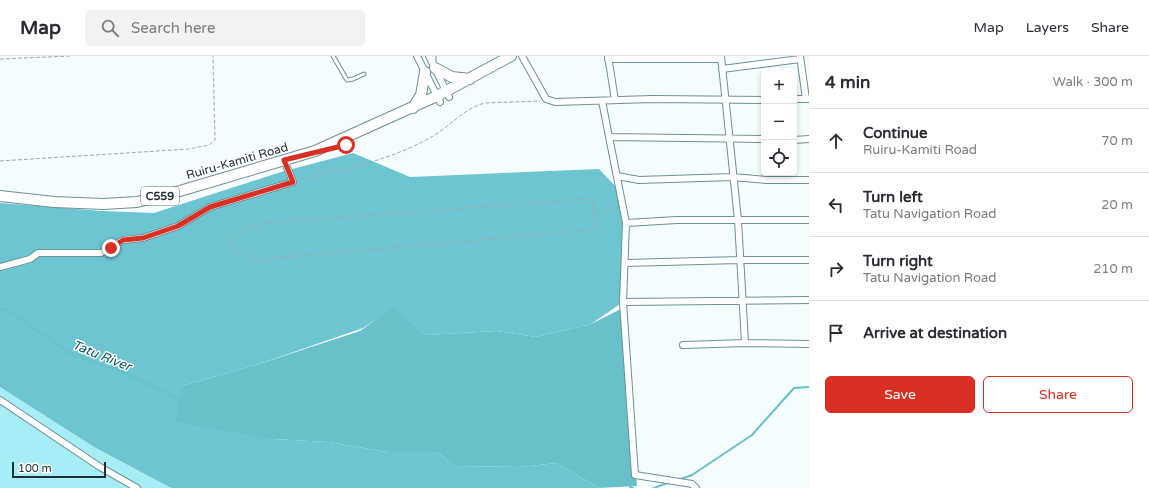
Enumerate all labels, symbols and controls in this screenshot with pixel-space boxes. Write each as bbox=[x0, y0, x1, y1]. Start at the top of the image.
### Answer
search box bbox=[85, 10, 365, 46]
text: Map bbox=[20, 17, 61, 39]
icon: search bbox=[99, 17, 121, 39]
text: Search here bbox=[131, 19, 215, 37]
text: Map bbox=[974, 19, 1004, 36]
text: Layers bbox=[1026, 19, 1069, 36]
text: Share bbox=[1091, 19, 1129, 36]
map controls bbox=[761, 68, 797, 176]
button: + bbox=[761, 68, 797, 104]
text: 4 min bbox=[825, 72, 870, 93]
text: Walk · 300 m bbox=[1053, 74, 1133, 90]
button: − bbox=[761, 104, 797, 140]
text: Continue bbox=[863, 124, 927, 142]
icon: ahead bbox=[825, 130, 847, 152]
text: 70 m bbox=[1101, 133, 1133, 149]
route start bbox=[337, 136, 355, 154]
street label: Ruiru-Kamiti Road bbox=[184, 140, 290, 182]
button: locate bbox=[761, 140, 797, 176]
text: Ruiru-Kamiti Road bbox=[863, 142, 977, 158]
road number: C559 bbox=[141, 187, 179, 205]
text: Turn left bbox=[863, 188, 923, 206]
icon: left bbox=[825, 194, 847, 216]
text: 20 m bbox=[1101, 197, 1133, 213]
text: Tatu Navigation Road bbox=[863, 206, 996, 222]
route end bbox=[102, 239, 120, 257]
text: Turn right bbox=[863, 252, 933, 270]
icon: right bbox=[825, 258, 847, 280]
text: 210 m bbox=[1093, 261, 1133, 277]
text: Tatu Navigation Road bbox=[863, 270, 996, 286]
icon: arrive bbox=[825, 322, 847, 344]
text: Arrive at destination bbox=[863, 324, 1007, 342]
water label: Tatu River bbox=[70, 337, 135, 376]
button: Save bbox=[825, 376, 975, 413]
button: Share bbox=[983, 376, 1133, 413]
scale bar bbox=[12, 460, 106, 479]
text: 100 m bbox=[18, 462, 52, 475]

